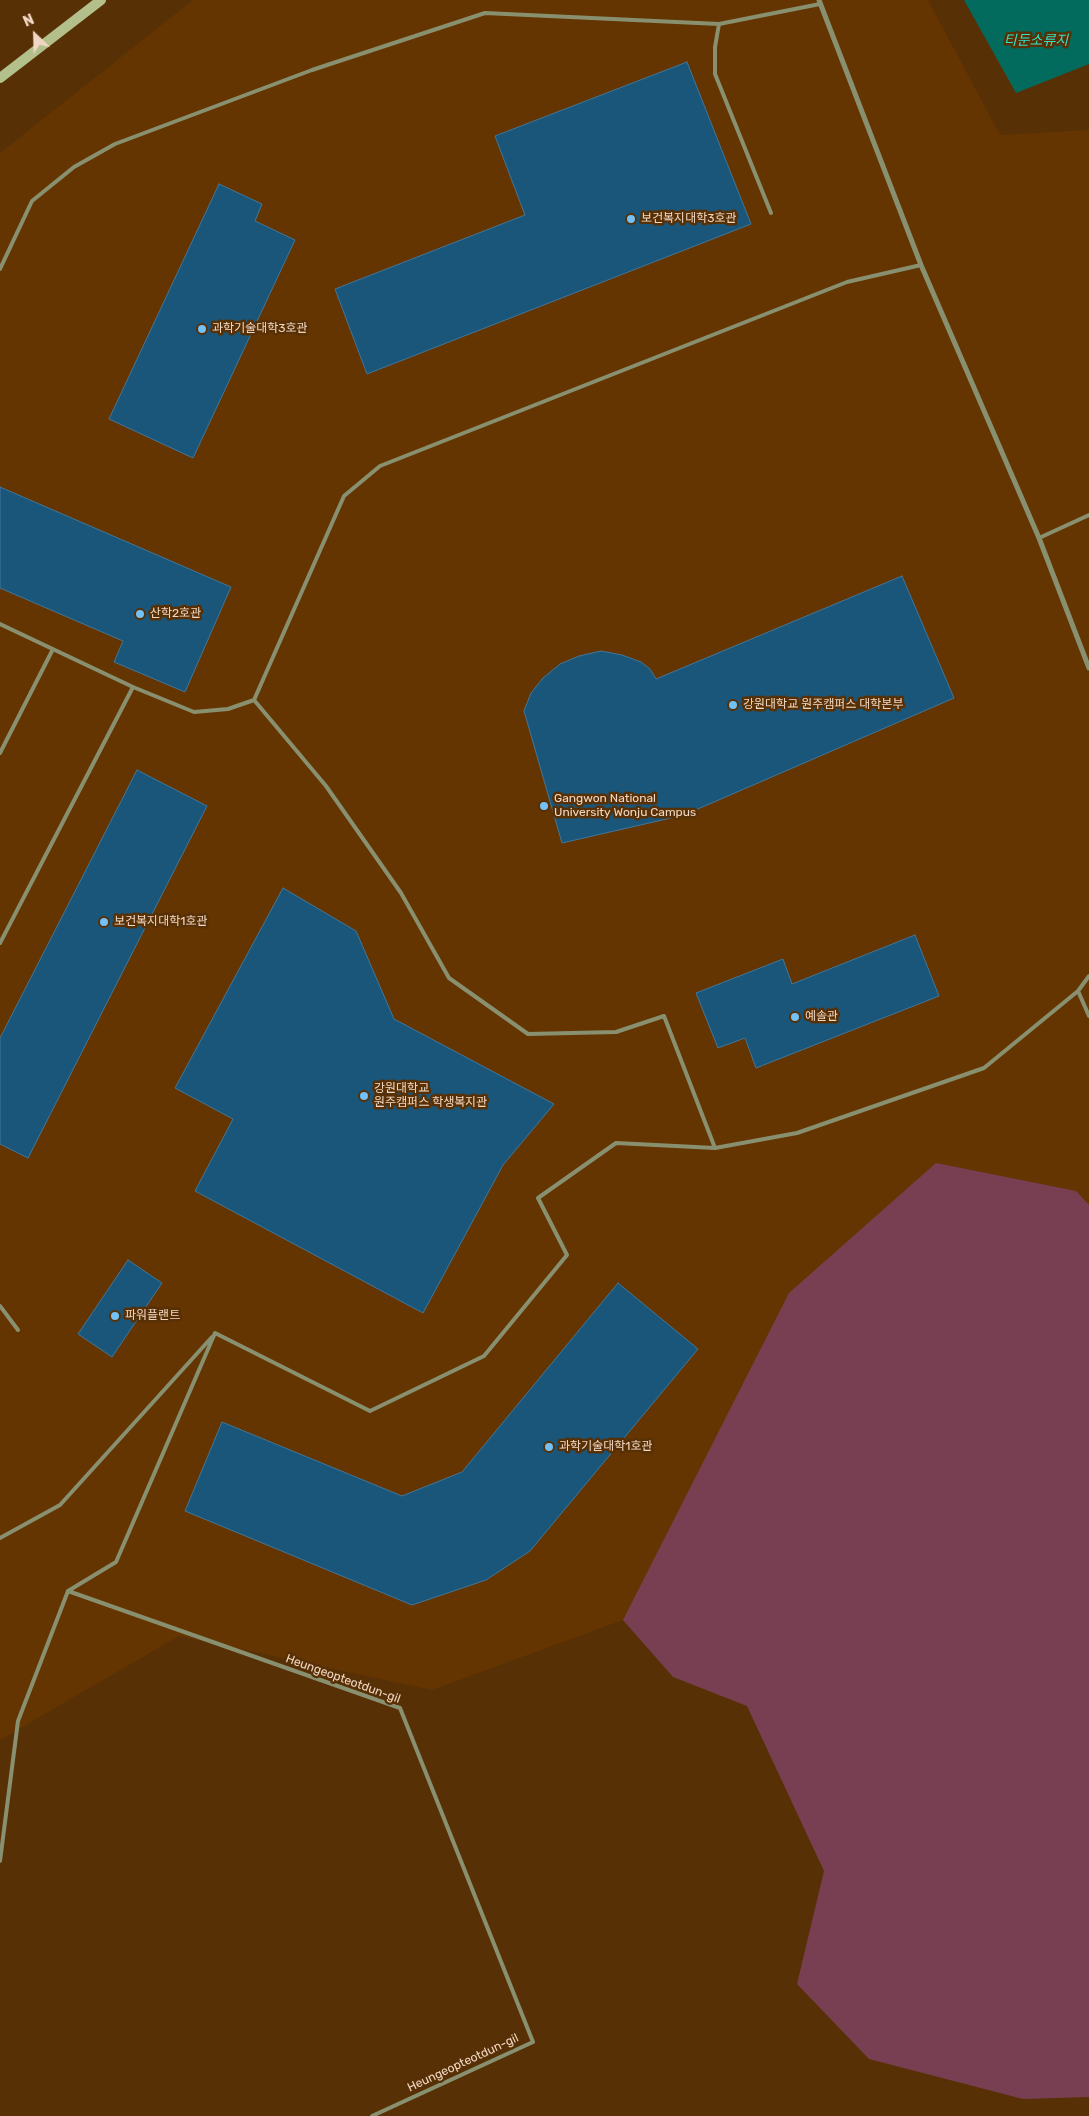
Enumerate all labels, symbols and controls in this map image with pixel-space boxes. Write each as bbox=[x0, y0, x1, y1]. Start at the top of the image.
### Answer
north arrow bbox=[10, 10, 60, 60]
text: N bbox=[21, 11, 37, 31]
water label: 티둔소류지 bbox=[1004, 33, 1068, 49]
place label: 보건복지대학3호관 bbox=[641, 212, 737, 226]
marker: 보건복지대학3호관 bbox=[625, 213, 637, 225]
place label: 과학기술대학3호관 bbox=[212, 322, 308, 336]
marker: 과학기술대학3호관 bbox=[196, 323, 208, 335]
place label: 산학2호관 bbox=[150, 607, 201, 621]
marker: 산학2호관 bbox=[134, 608, 146, 620]
place label: 강원대학교 원주캠퍼스 대학본부 bbox=[743, 698, 903, 712]
marker: 강원대학교 원주캠퍼스 대학본부 bbox=[727, 699, 739, 711]
place label: Gangwon National University Wonju Campus bbox=[554, 792, 696, 820]
marker: Gangwon National University Wonju Campus bbox=[538, 800, 550, 812]
place label: 보건복지대학1호관 bbox=[114, 915, 207, 929]
marker: 보건복지대학1호관 bbox=[98, 916, 110, 928]
place label: 예솔관 bbox=[805, 1010, 838, 1024]
marker: 예솔관 bbox=[789, 1011, 801, 1023]
place label: 강원대학교 원주캠퍼스 학생복지관 bbox=[374, 1082, 487, 1110]
marker: 강원대학교 원주캠퍼스 학생복지관 bbox=[358, 1090, 370, 1102]
place label: 파워플랜트 bbox=[125, 1309, 180, 1323]
marker: 파워플랜트 bbox=[109, 1310, 121, 1322]
place label: 과학기술대학1호관 bbox=[559, 1440, 652, 1454]
marker: 과학기술대학1호관 bbox=[543, 1441, 555, 1453]
street label: Heungeopteotdun-gil bbox=[284, 1652, 402, 1706]
street label: Heungeopteotdun-gil bbox=[405, 2031, 521, 2095]

